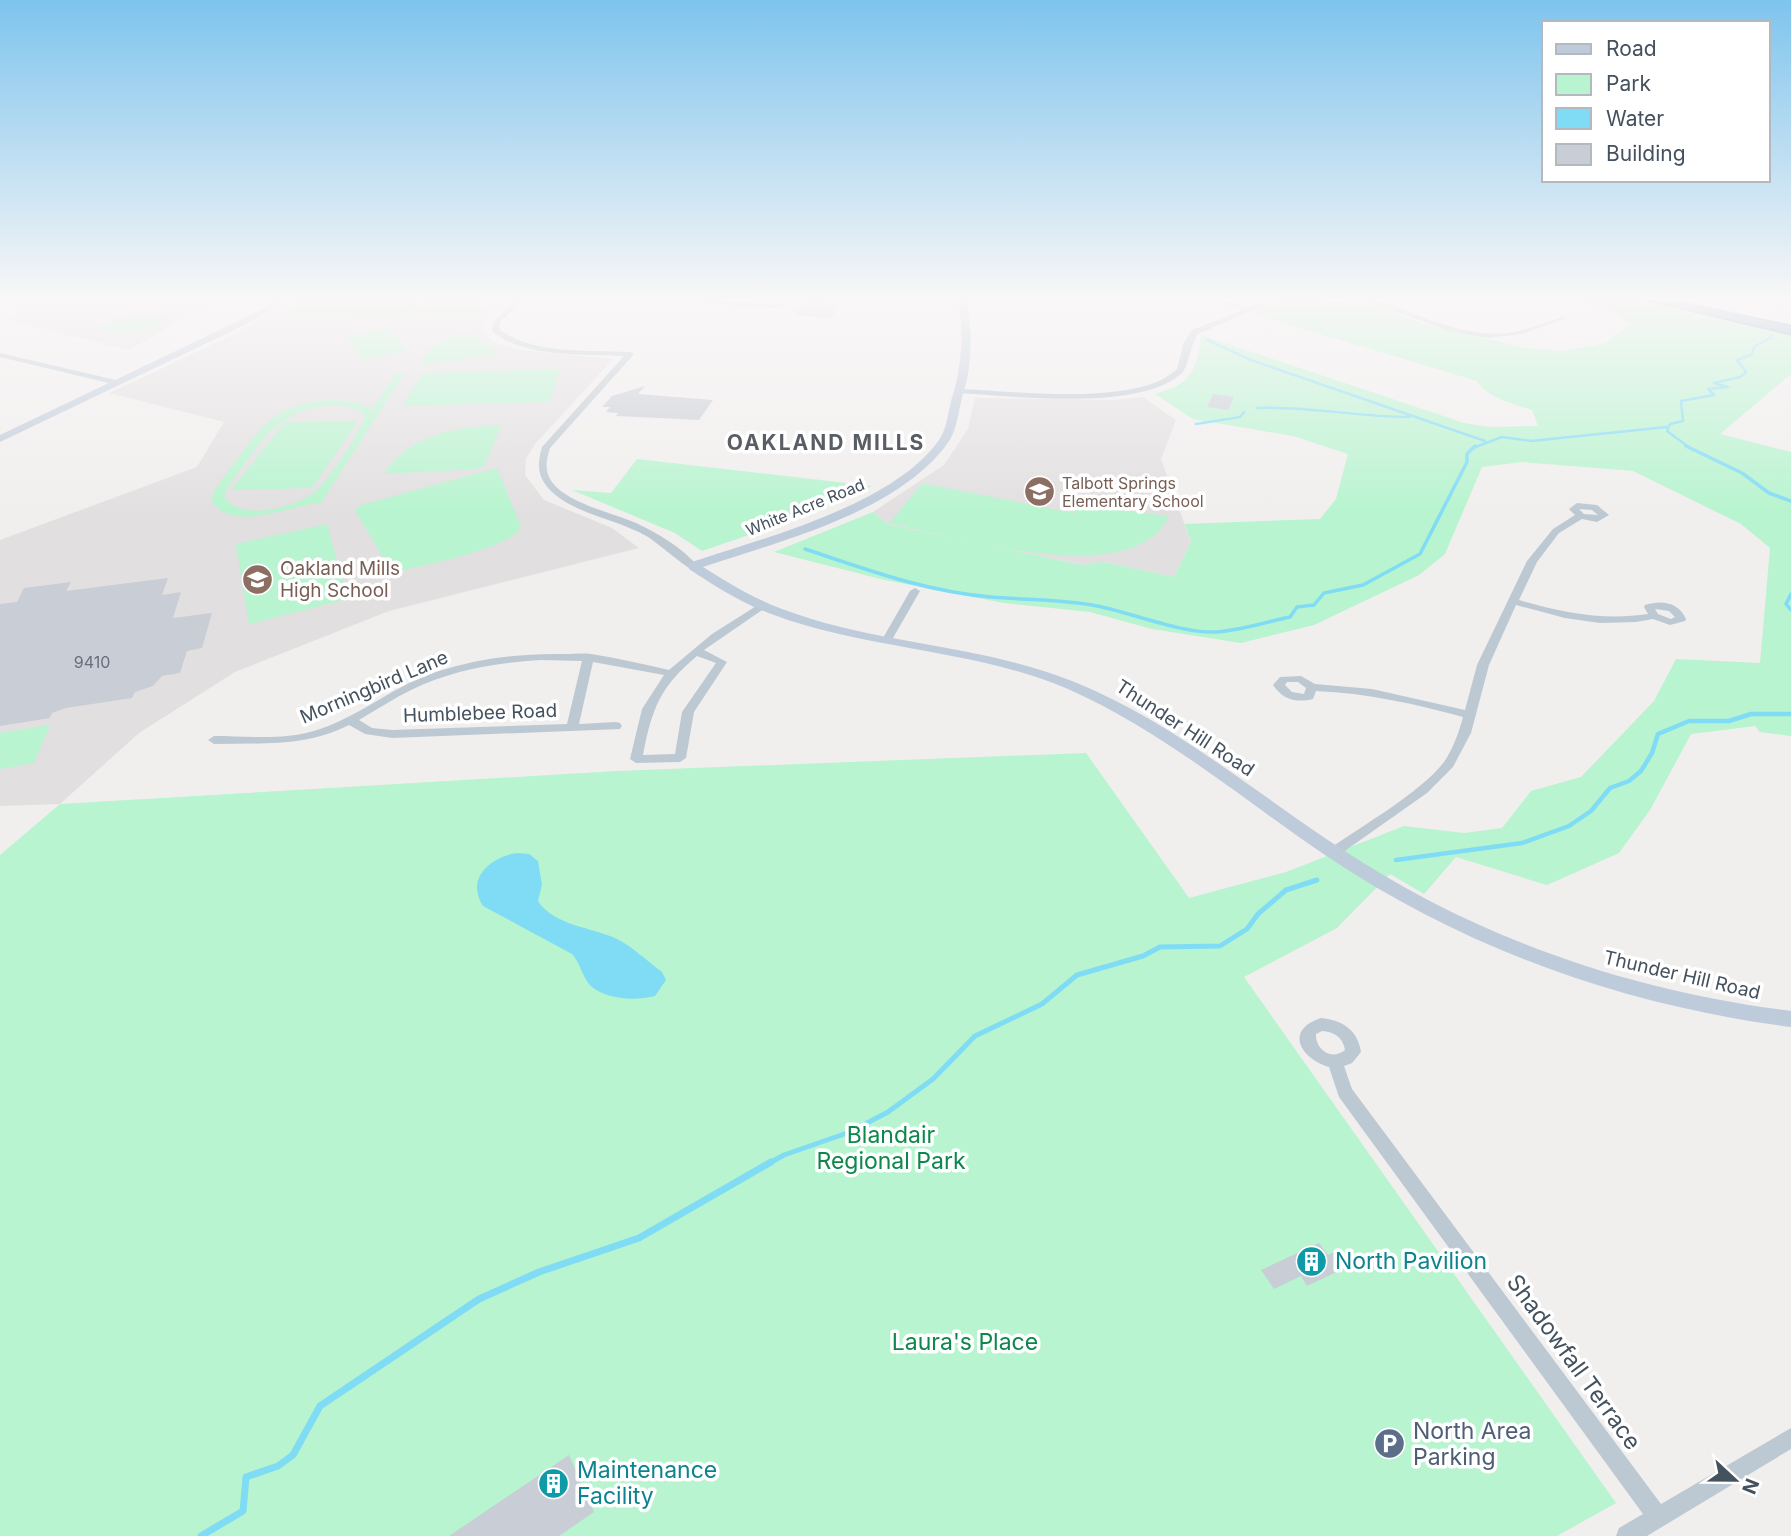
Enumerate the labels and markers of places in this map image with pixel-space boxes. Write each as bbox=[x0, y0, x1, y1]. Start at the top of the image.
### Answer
place label: Talbott Springs Elementary School bbox=[1062, 473, 1204, 511]
school or university icon: Talbott Springs Elementary School bbox=[1022, 475, 1056, 509]
place label: Oakland Mills High School bbox=[280, 557, 400, 602]
school or university icon: Oakland Mills High School bbox=[240, 562, 274, 596]
building icon: North Pavilion bbox=[1295, 1244, 1329, 1278]
place label: North Pavilion bbox=[1335, 1247, 1487, 1275]
place label: North Area Parking bbox=[1413, 1417, 1531, 1471]
parking icon: North Area Parking bbox=[1373, 1427, 1407, 1461]
place label: Maintenance Facility bbox=[577, 1456, 717, 1510]
building icon: Maintenance Facility bbox=[537, 1466, 571, 1500]

